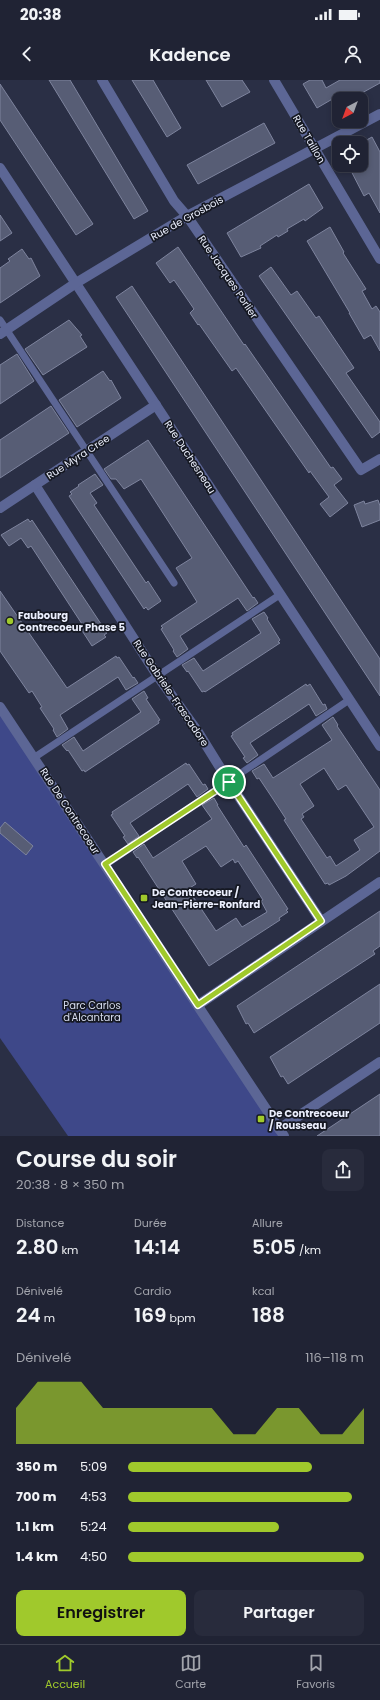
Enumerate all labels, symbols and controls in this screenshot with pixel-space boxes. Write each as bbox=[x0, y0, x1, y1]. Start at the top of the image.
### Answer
text: 20:38 bbox=[20, 4, 61, 25]
text: Kadence bbox=[149, 42, 231, 67]
icon: back bbox=[16, 43, 38, 65]
icon: person bbox=[342, 43, 364, 65]
north arrow bbox=[332, 92, 368, 128]
map controls bbox=[332, 92, 368, 172]
street label: Rue Taillon bbox=[289, 112, 329, 166]
button: locate bbox=[332, 136, 368, 172]
street label: Rue de Grosbois bbox=[148, 192, 226, 244]
street label: Rue Jacques Porlier bbox=[195, 232, 262, 322]
street label: Rue Duchesneau bbox=[161, 417, 219, 497]
street label: Rue Myra Cree bbox=[43, 431, 113, 483]
place label: Faubourg Contrecoeur Phase 5 bbox=[18, 608, 126, 635]
marker: Faubourg Contrecoeur Phase 5 bbox=[5, 616, 15, 626]
street label: Rue Gabriele-Frascadore bbox=[130, 637, 212, 749]
street label: Rue De Contrecoeur bbox=[36, 765, 104, 857]
pin bbox=[212, 765, 246, 799]
icon: arrive bbox=[218, 771, 240, 793]
place label: De Contrecoeur / Jean-Pierre-Ronfard bbox=[152, 885, 260, 912]
marker: De Contrecoeur / Jean-Pierre-Ronfard bbox=[139, 893, 149, 903]
park label: Parc Carlos d'Alcantara bbox=[63, 998, 121, 1025]
place label: De Contrecoeur / Rousseau bbox=[269, 1106, 350, 1133]
marker: De Contrecoeur / Rousseau bbox=[256, 1114, 266, 1124]
text: Course du soir bbox=[16, 1144, 177, 1175]
button: share bbox=[322, 1149, 364, 1191]
text: 20:38 · 8 × 350 m bbox=[16, 1175, 124, 1194]
text: Distance bbox=[16, 1215, 64, 1231]
text: Durée bbox=[134, 1215, 167, 1231]
text: Allure bbox=[252, 1215, 283, 1231]
text: 2.80 bbox=[16, 1233, 58, 1261]
text: 14:14 bbox=[134, 1233, 180, 1261]
text: 5:05 bbox=[252, 1233, 296, 1261]
text: km bbox=[58, 1242, 78, 1258]
text: /km bbox=[296, 1242, 321, 1258]
text: Dénivelé bbox=[16, 1283, 63, 1299]
text: Cardio bbox=[134, 1283, 171, 1299]
text: kcal bbox=[252, 1283, 274, 1299]
text: 24 bbox=[16, 1301, 41, 1329]
text: 169 bbox=[134, 1301, 167, 1329]
text: 188 bbox=[252, 1301, 285, 1329]
text: m bbox=[41, 1310, 55, 1326]
text: bpm bbox=[167, 1310, 196, 1326]
text: Dénivelé bbox=[16, 1348, 71, 1367]
text: 116–118 m bbox=[305, 1348, 364, 1367]
text: 350 m bbox=[16, 1457, 57, 1476]
text: 5:09 bbox=[80, 1457, 107, 1476]
text: 700 m bbox=[16, 1487, 56, 1506]
text: 4:53 bbox=[80, 1487, 107, 1506]
text: 1.1 km bbox=[16, 1517, 54, 1536]
text: 5:24 bbox=[80, 1517, 107, 1536]
text: 1.4 km bbox=[16, 1547, 58, 1566]
text: 4:50 bbox=[80, 1547, 107, 1566]
button: Enregistrer bbox=[16, 1590, 186, 1636]
button: Partager bbox=[194, 1590, 364, 1636]
tab: Accueil bbox=[45, 1652, 85, 1693]
tab: Carte bbox=[175, 1652, 206, 1693]
tab: Favoris bbox=[296, 1652, 335, 1693]

